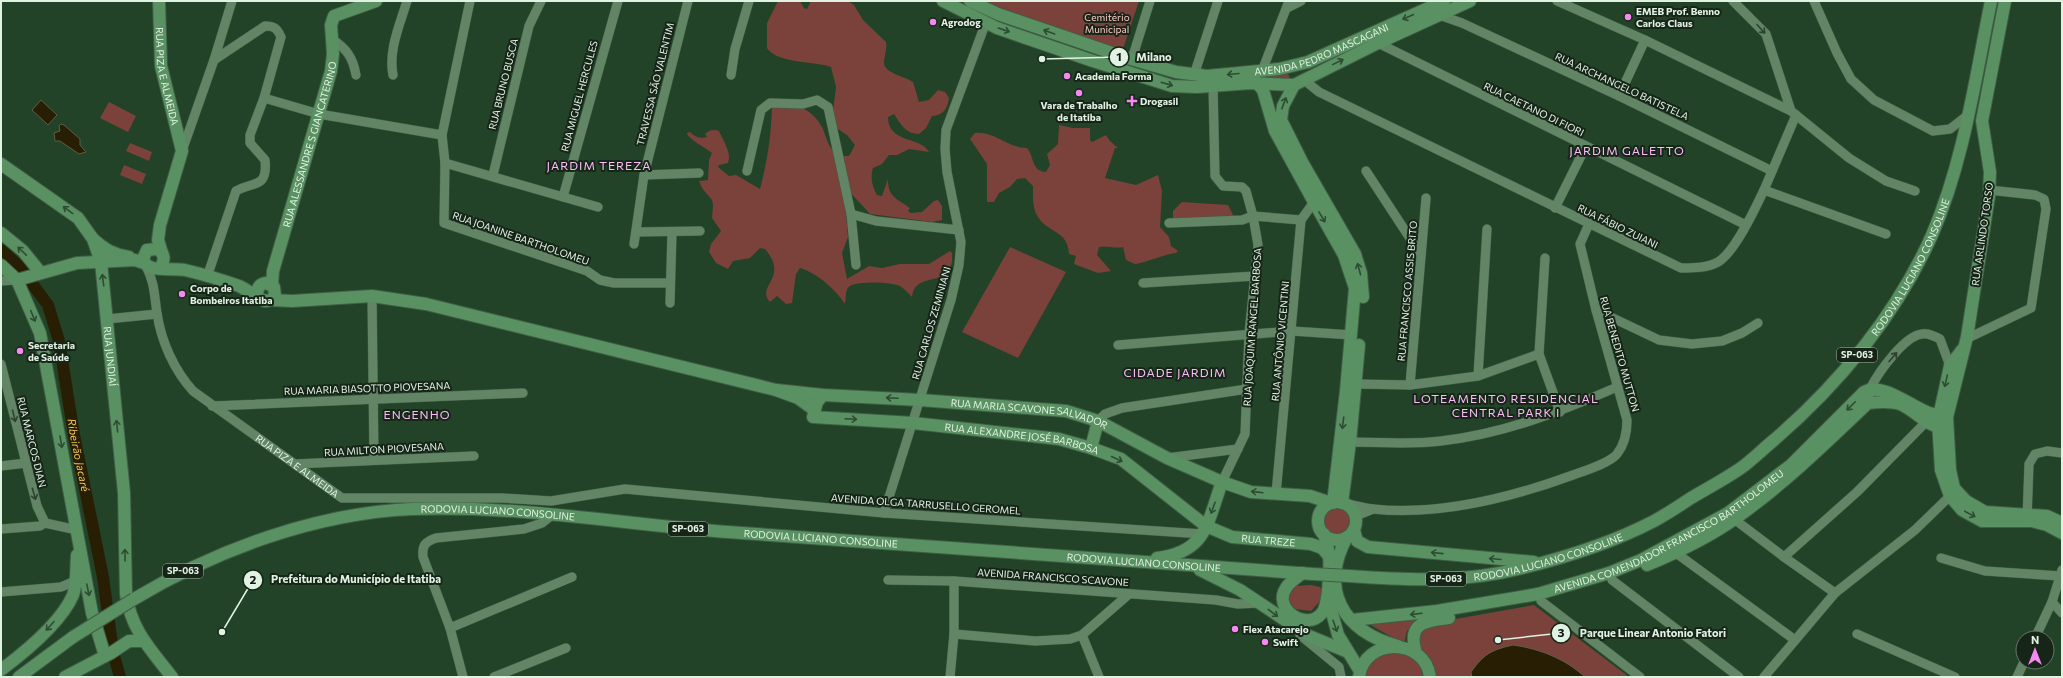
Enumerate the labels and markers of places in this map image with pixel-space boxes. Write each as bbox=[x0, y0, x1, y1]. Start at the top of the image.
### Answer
place label: EMEB Prof. Benno Carlos Claus bbox=[1636, 5, 1720, 29]
marker: EMEB Prof. Benno Carlos Claus bbox=[1623, 12, 1633, 22]
place label: Agrodog bbox=[941, 16, 981, 28]
marker: Agrodog bbox=[928, 17, 938, 27]
callout: Milano bbox=[1109, 45, 1180, 68]
place label: Academia Forma bbox=[1075, 70, 1152, 82]
marker: Academia Forma bbox=[1062, 71, 1072, 81]
marker: Vara de Trabalho de Itatiba bbox=[1074, 88, 1084, 98]
place label: Drogasil bbox=[1140, 95, 1178, 107]
marker: Drogasil bbox=[1127, 96, 1137, 106]
place label: Vara de Trabalho de Itatiba bbox=[1041, 99, 1117, 123]
place label: Corpo de Bombeiros Itatiba bbox=[190, 282, 273, 306]
marker: Corpo de Bombeiros Itatiba bbox=[177, 289, 187, 299]
place label: Secretaria de Saúde bbox=[28, 339, 75, 363]
marker: Secretaria de Saúde bbox=[15, 346, 25, 356]
callout: Prefeitura do Município de Itatiba bbox=[243, 568, 449, 591]
callout: Parque Linear Antonio Fatori bbox=[1551, 622, 1734, 645]
place label: Flex Atacarejo bbox=[1243, 623, 1309, 635]
marker: Flex Atacarejo bbox=[1230, 624, 1240, 634]
place label: Swift bbox=[1273, 636, 1298, 648]
marker: Swift bbox=[1260, 637, 1270, 647]

